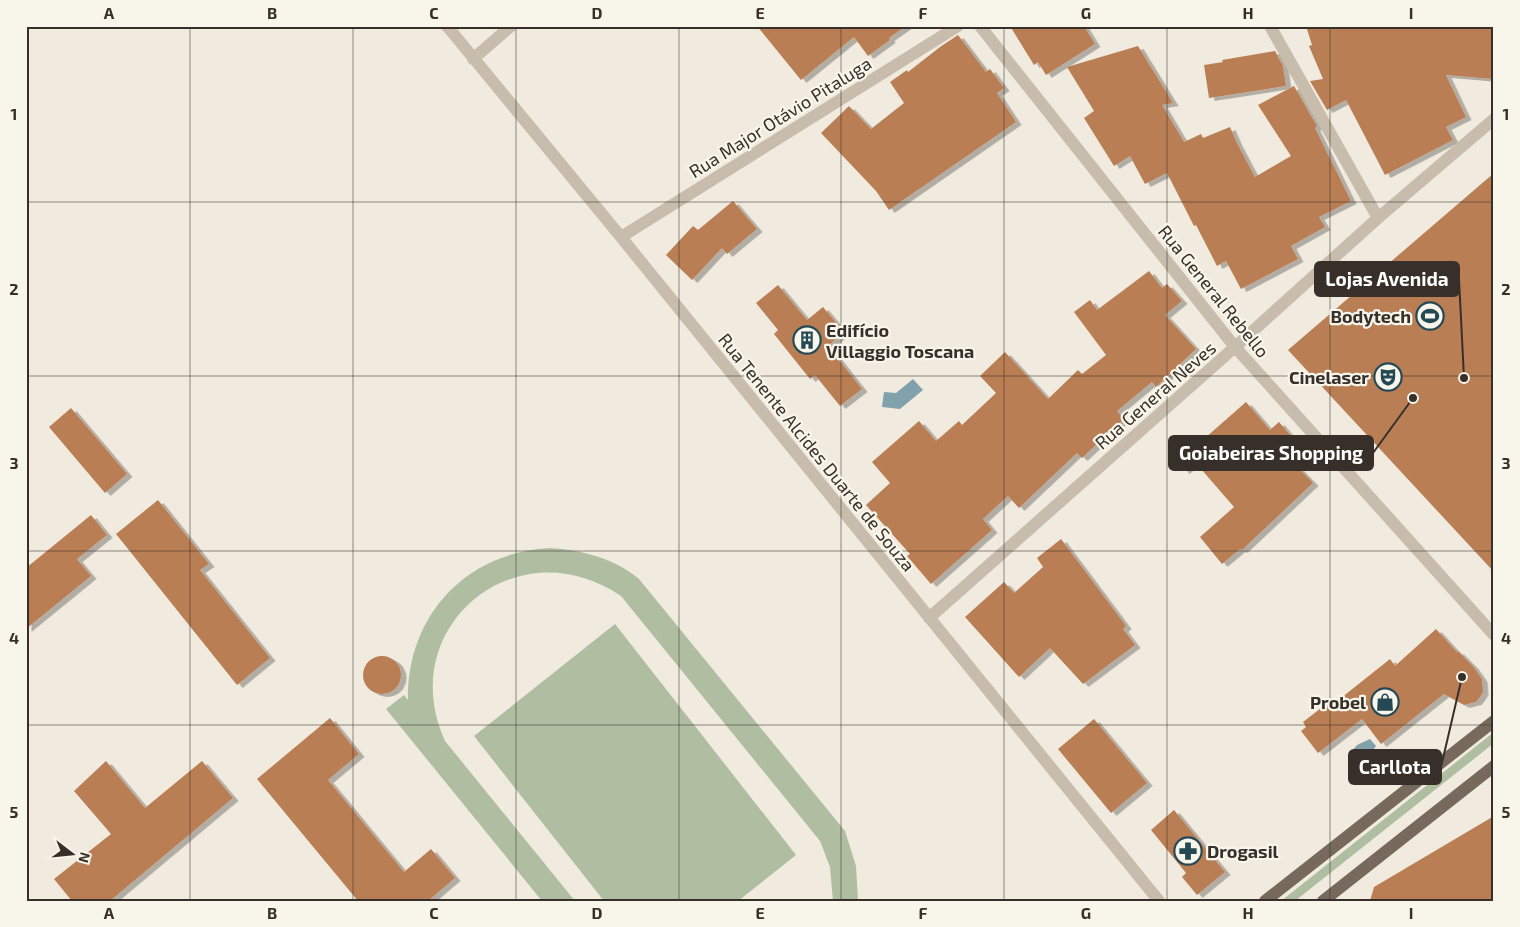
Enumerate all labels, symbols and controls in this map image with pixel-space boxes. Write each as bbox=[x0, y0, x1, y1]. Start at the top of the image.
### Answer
text: A bbox=[104, 3, 115, 22]
text: B bbox=[267, 3, 277, 22]
text: C bbox=[429, 3, 439, 22]
text: D bbox=[592, 3, 603, 22]
text: E bbox=[755, 3, 765, 22]
text: F bbox=[919, 3, 928, 22]
text: G bbox=[1081, 3, 1091, 22]
text: H bbox=[1242, 3, 1254, 22]
text: I bbox=[1409, 3, 1413, 22]
street label: Rua Major Otávio Pitaluga bbox=[685, 52, 875, 182]
text: 1 bbox=[11, 104, 17, 123]
text: 1 bbox=[1503, 104, 1509, 123]
street label: Rua General Rebello bbox=[1154, 220, 1274, 362]
callout: Lojas Avenida bbox=[1315, 262, 1459, 296]
text: Lojas Avenida bbox=[1325, 267, 1449, 290]
text: 2 bbox=[9, 279, 19, 298]
text: 2 bbox=[1501, 279, 1511, 298]
sports icon: Bodytech bbox=[1415, 301, 1445, 331]
place label: Bodytech bbox=[1330, 305, 1411, 327]
place label: Edifício Villaggio Toscana bbox=[826, 319, 974, 362]
building icon: Edifício Villaggio Toscana bbox=[792, 325, 822, 355]
street label: Rua Tenente Alcides Duarte de Souza bbox=[714, 328, 920, 576]
street label: Rua General Neves bbox=[1090, 337, 1220, 453]
theatre icon: Cinelaser bbox=[1373, 362, 1403, 392]
place label: Cinelaser bbox=[1289, 366, 1369, 388]
callout: Goiabeiras Shopping bbox=[1169, 436, 1373, 470]
text: Goiabeiras Shopping bbox=[1179, 441, 1363, 464]
text: 3 bbox=[9, 453, 19, 472]
text: 3 bbox=[1501, 453, 1511, 472]
text: 4 bbox=[9, 628, 19, 647]
text: 4 bbox=[1501, 628, 1511, 647]
shop icon: Probel bbox=[1370, 687, 1400, 717]
place label: Probel bbox=[1310, 691, 1366, 713]
callout: Carllota bbox=[1349, 750, 1441, 784]
text: Carllota bbox=[1359, 755, 1431, 778]
text: 5 bbox=[10, 802, 19, 821]
text: 5 bbox=[1502, 802, 1511, 821]
north arrow bbox=[48, 830, 98, 880]
pharmacy icon: Drogasil bbox=[1173, 836, 1203, 866]
place label: Drogasil bbox=[1207, 840, 1279, 862]
text: N bbox=[75, 851, 95, 865]
text: A bbox=[104, 903, 115, 922]
text: B bbox=[267, 903, 277, 922]
text: C bbox=[429, 903, 439, 922]
text: D bbox=[592, 903, 603, 922]
text: E bbox=[755, 903, 765, 922]
text: F bbox=[919, 903, 928, 922]
text: G bbox=[1081, 903, 1091, 922]
text: H bbox=[1242, 903, 1254, 922]
text: I bbox=[1409, 903, 1413, 922]

